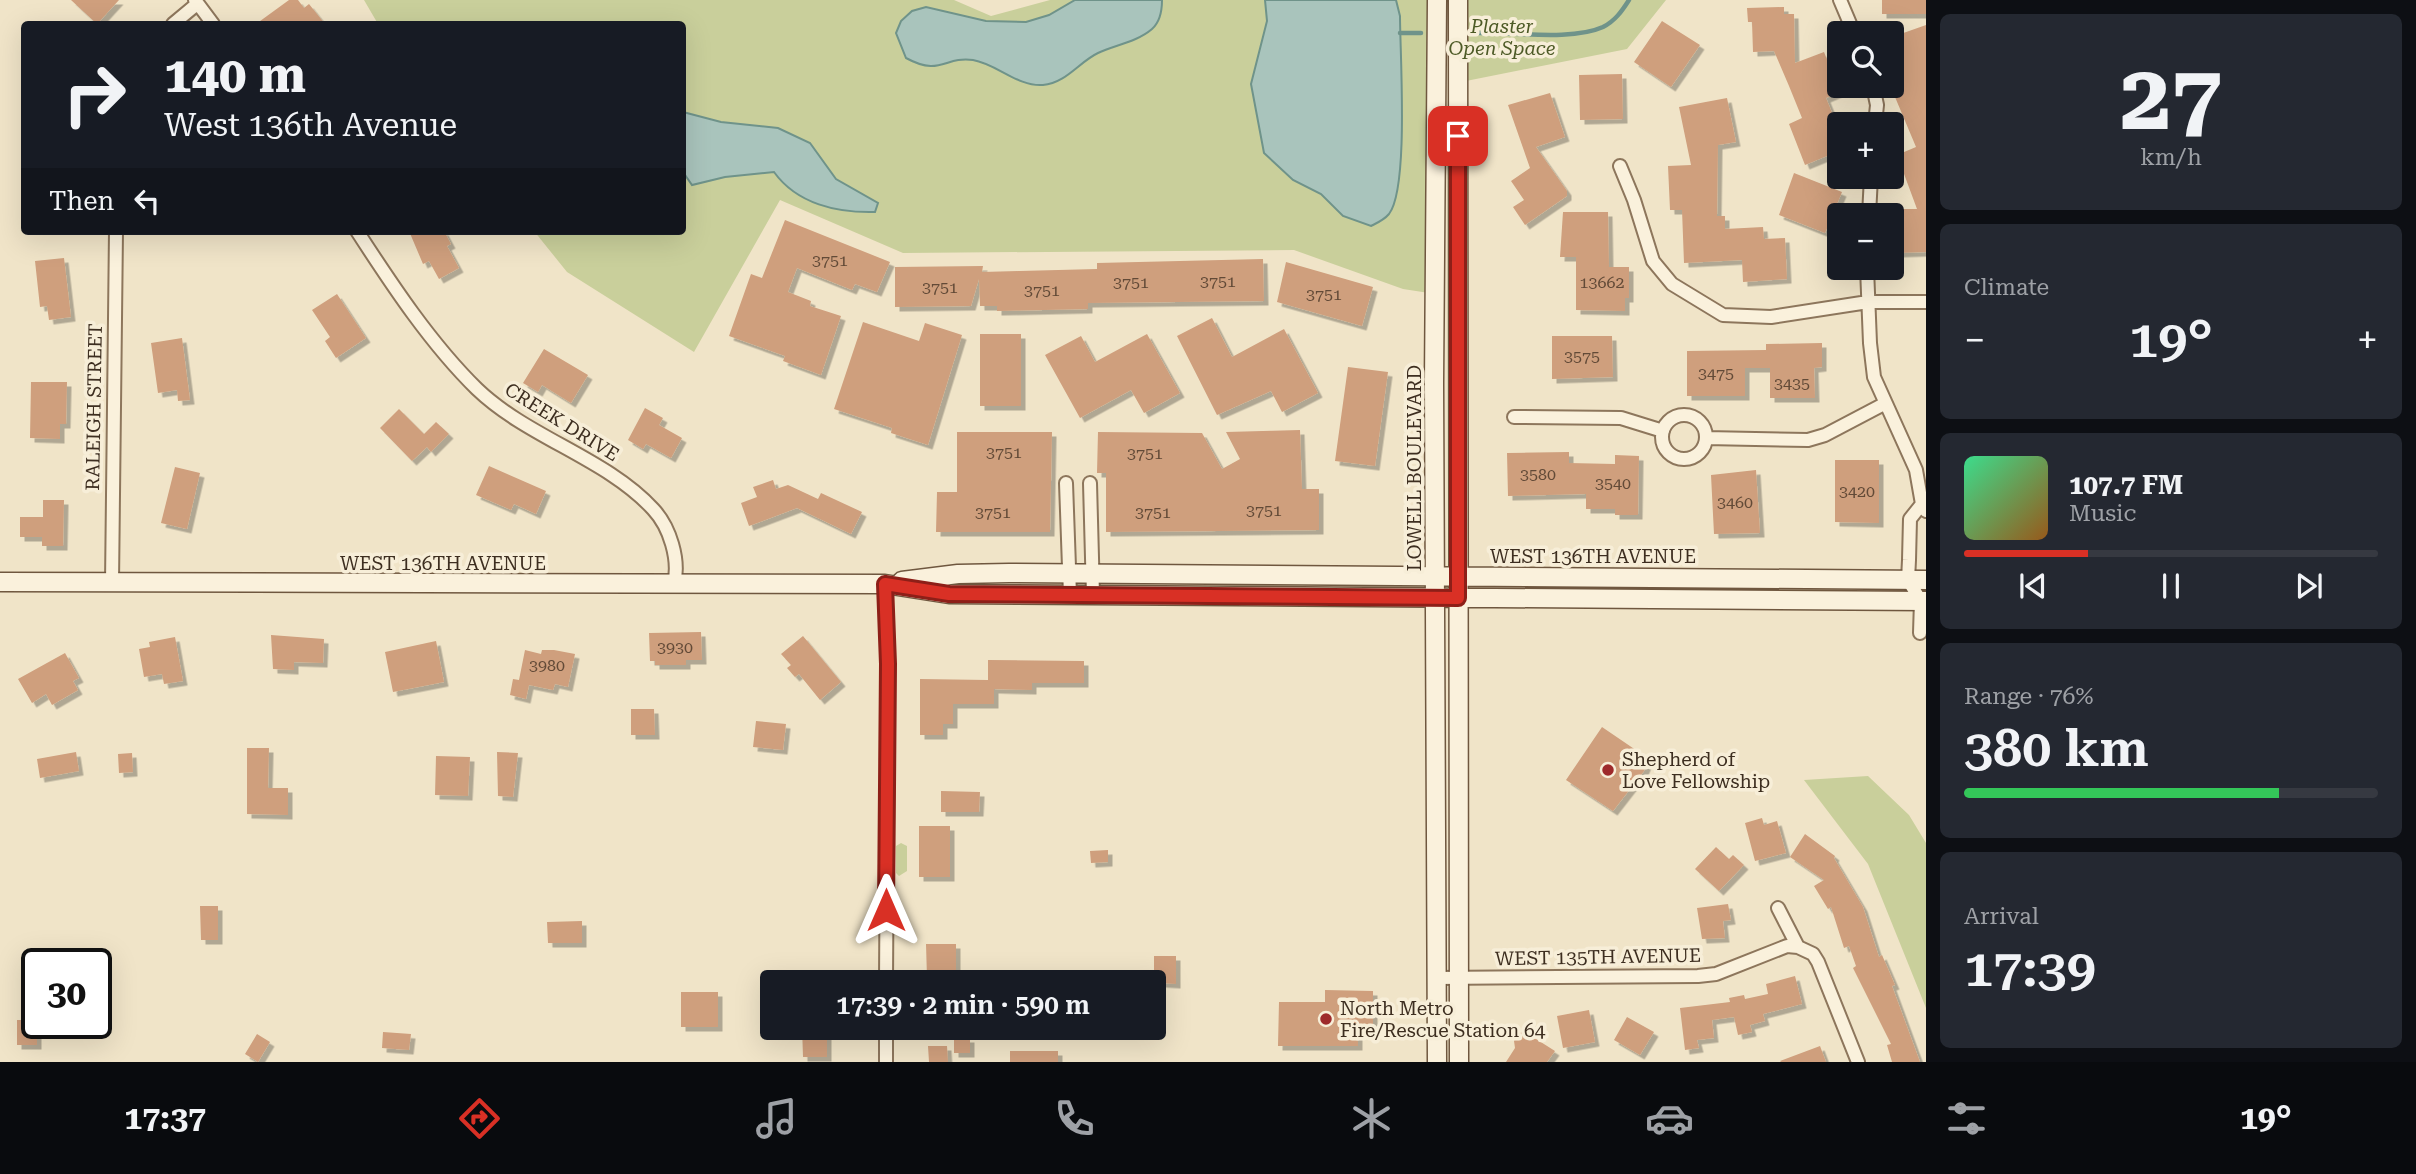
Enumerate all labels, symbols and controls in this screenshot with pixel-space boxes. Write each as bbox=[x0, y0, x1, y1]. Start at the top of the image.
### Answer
park label: Plaster Open Space bbox=[1449, 15, 1556, 60]
map controls bbox=[1827, 21, 1904, 280]
button: search bbox=[1827, 21, 1904, 98]
text: 27 bbox=[2120, 45, 2222, 151]
text: 140 m bbox=[164, 47, 306, 104]
icon: right bbox=[49, 49, 140, 140]
text: West 136th Avenue bbox=[164, 106, 457, 144]
pin bbox=[1428, 106, 1488, 166]
button: + bbox=[1827, 112, 1904, 189]
icon: arrive bbox=[1439, 117, 1477, 155]
text: km/h bbox=[2140, 144, 2202, 171]
icon: left bbox=[128, 182, 166, 220]
text: Then bbox=[49, 186, 114, 216]
button: − bbox=[1827, 203, 1904, 280]
house number: 3751 bbox=[812, 251, 848, 270]
house number: 3751 bbox=[1200, 272, 1236, 291]
house number: 3751 bbox=[1113, 273, 1149, 292]
house number: 13662 bbox=[1580, 273, 1624, 292]
text: Climate bbox=[1964, 274, 2049, 301]
house number: 3751 bbox=[922, 278, 958, 297]
house number: 3751 bbox=[1024, 281, 1060, 300]
house number: 3751 bbox=[1306, 285, 1342, 304]
text: 19° bbox=[2129, 309, 2213, 370]
text: − bbox=[1964, 318, 1985, 362]
text: + bbox=[2357, 318, 2378, 362]
street label: RALEIGH STREET bbox=[81, 323, 107, 491]
house number: 3575 bbox=[1564, 347, 1600, 366]
house number: 3475 bbox=[1698, 364, 1734, 383]
street label: LOWELL BOULEVARD bbox=[1403, 365, 1426, 571]
house number: 3435 bbox=[1774, 374, 1810, 393]
street label: CREEK DRIVE bbox=[501, 378, 623, 466]
house number: 3751 bbox=[986, 443, 1022, 462]
house number: 3751 bbox=[1127, 444, 1163, 463]
house number: 3580 bbox=[1520, 465, 1556, 484]
text: 107.7 FM bbox=[2069, 470, 2183, 500]
house number: 3540 bbox=[1595, 474, 1631, 493]
house number: 3420 bbox=[1839, 482, 1875, 501]
house number: 3460 bbox=[1717, 493, 1753, 512]
text: Music bbox=[2069, 500, 2136, 527]
house number: 3751 bbox=[1246, 501, 1282, 520]
house number: 3751 bbox=[975, 503, 1011, 522]
house number: 3751 bbox=[1135, 503, 1171, 522]
street label: WEST 136TH AVENUE bbox=[1490, 545, 1696, 568]
street label: WEST 136TH AVENUE bbox=[340, 552, 546, 575]
icon: previous bbox=[2014, 567, 2052, 605]
icon: pause bbox=[2152, 567, 2190, 605]
icon: next bbox=[2290, 567, 2328, 605]
house number: 3930 bbox=[657, 638, 693, 657]
house number: 3980 bbox=[529, 656, 565, 675]
text: Range · 76% bbox=[1964, 683, 2093, 710]
text: 380 km bbox=[1964, 718, 2149, 779]
place label: Shepherd of Love Fellowship bbox=[1622, 748, 1770, 793]
marker: Shepherd of Love Fellowship bbox=[1600, 762, 1616, 778]
position arrow bbox=[849, 873, 923, 947]
text: Arrival bbox=[1964, 903, 2039, 930]
text: 17:39 bbox=[1964, 938, 2096, 999]
street label: WEST 135TH AVENUE bbox=[1495, 944, 1701, 970]
speed limit sign: 30 bbox=[21, 948, 112, 1039]
text: 17:39 · 2 min · 590 m bbox=[836, 990, 1090, 1020]
place label: North Metro Fire/Rescue Station 64 bbox=[1340, 997, 1546, 1042]
marker: North Metro Fire/Rescue Station 64 bbox=[1318, 1011, 1334, 1027]
icon: directions bbox=[455, 1094, 504, 1143]
icon: music bbox=[752, 1094, 801, 1143]
icon: phone bbox=[1050, 1094, 1099, 1143]
icon: climate bbox=[1347, 1094, 1396, 1143]
icon: car bbox=[1645, 1094, 1694, 1143]
icon: filters bbox=[1942, 1094, 1991, 1143]
text: 17:37 bbox=[124, 1099, 206, 1137]
text: 19° bbox=[2240, 1099, 2292, 1137]

